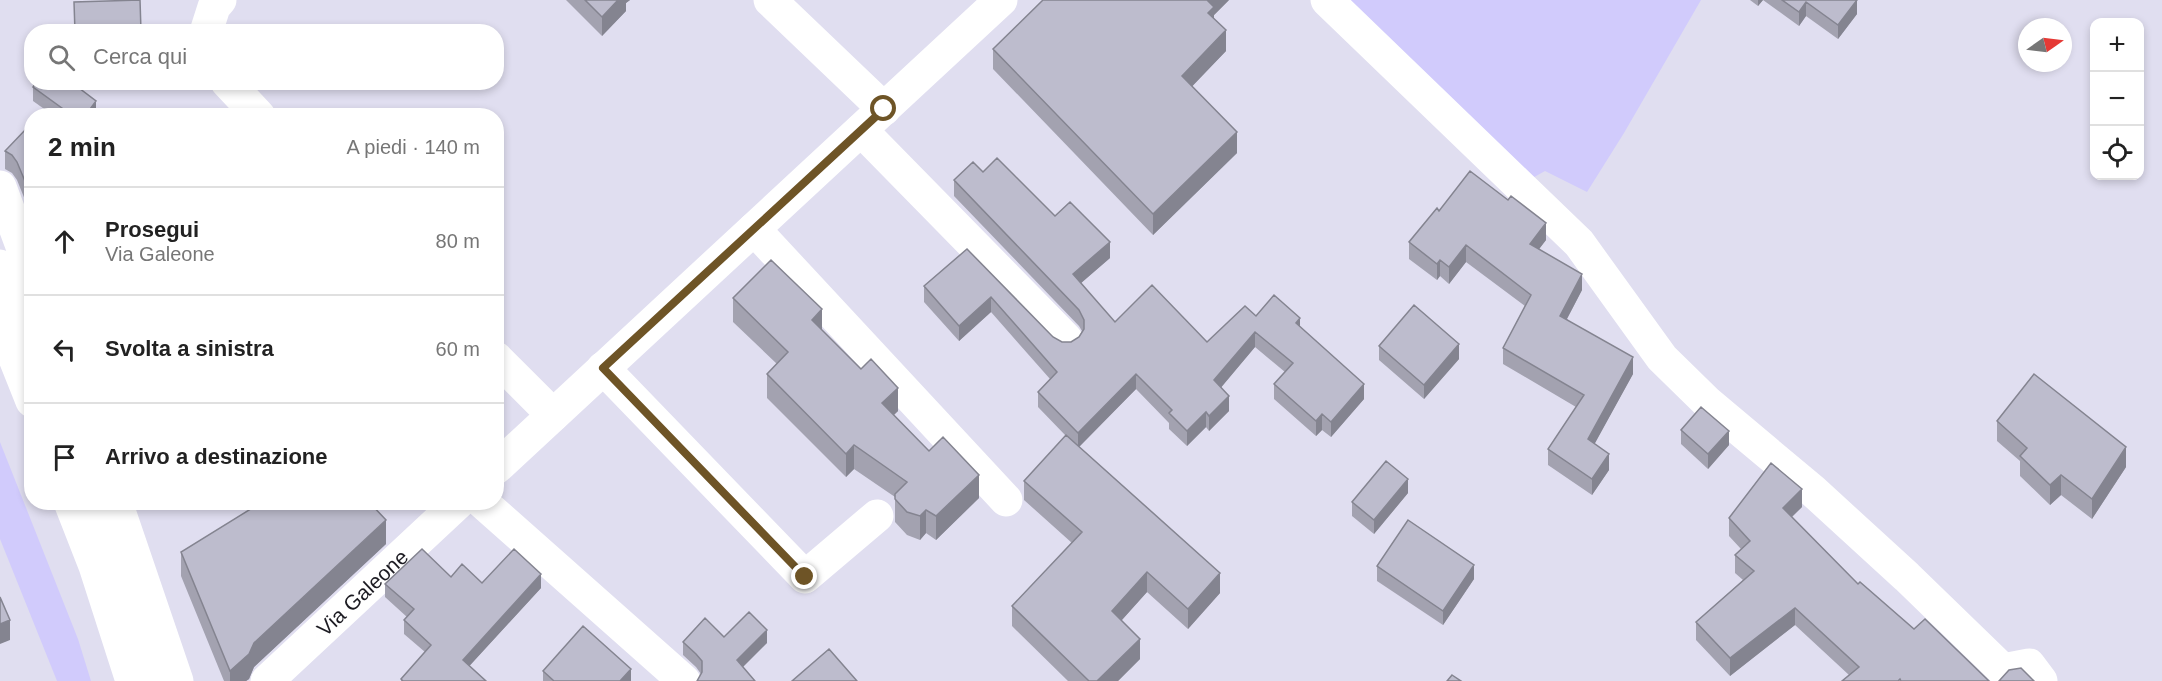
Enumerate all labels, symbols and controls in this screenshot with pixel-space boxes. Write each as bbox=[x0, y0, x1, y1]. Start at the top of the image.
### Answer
north arrow bbox=[2018, 18, 2072, 72]
map controls bbox=[2090, 18, 2144, 180]
button: + bbox=[2090, 18, 2144, 72]
search box bbox=[24, 24, 504, 90]
icon: search bbox=[45, 41, 78, 74]
text: Cerca qui bbox=[93, 44, 187, 69]
button: − bbox=[2090, 72, 2144, 126]
route start bbox=[870, 95, 896, 121]
button: locate bbox=[2090, 126, 2144, 180]
text: 2 min bbox=[48, 132, 116, 162]
text: A piedi · 140 m bbox=[347, 136, 480, 158]
text: Prosegui bbox=[105, 217, 199, 242]
icon: ahead bbox=[48, 225, 81, 258]
text: 80 m bbox=[436, 230, 480, 252]
text: Via Galeone bbox=[105, 243, 215, 265]
icon: left bbox=[48, 333, 81, 366]
text: Svolta a sinistra bbox=[105, 336, 274, 361]
text: 60 m bbox=[436, 338, 480, 360]
icon: arrive bbox=[48, 441, 81, 474]
text: Arrivo a destinazione bbox=[105, 444, 328, 469]
street label: Via Galeone bbox=[312, 545, 412, 640]
route end bbox=[791, 563, 817, 589]

